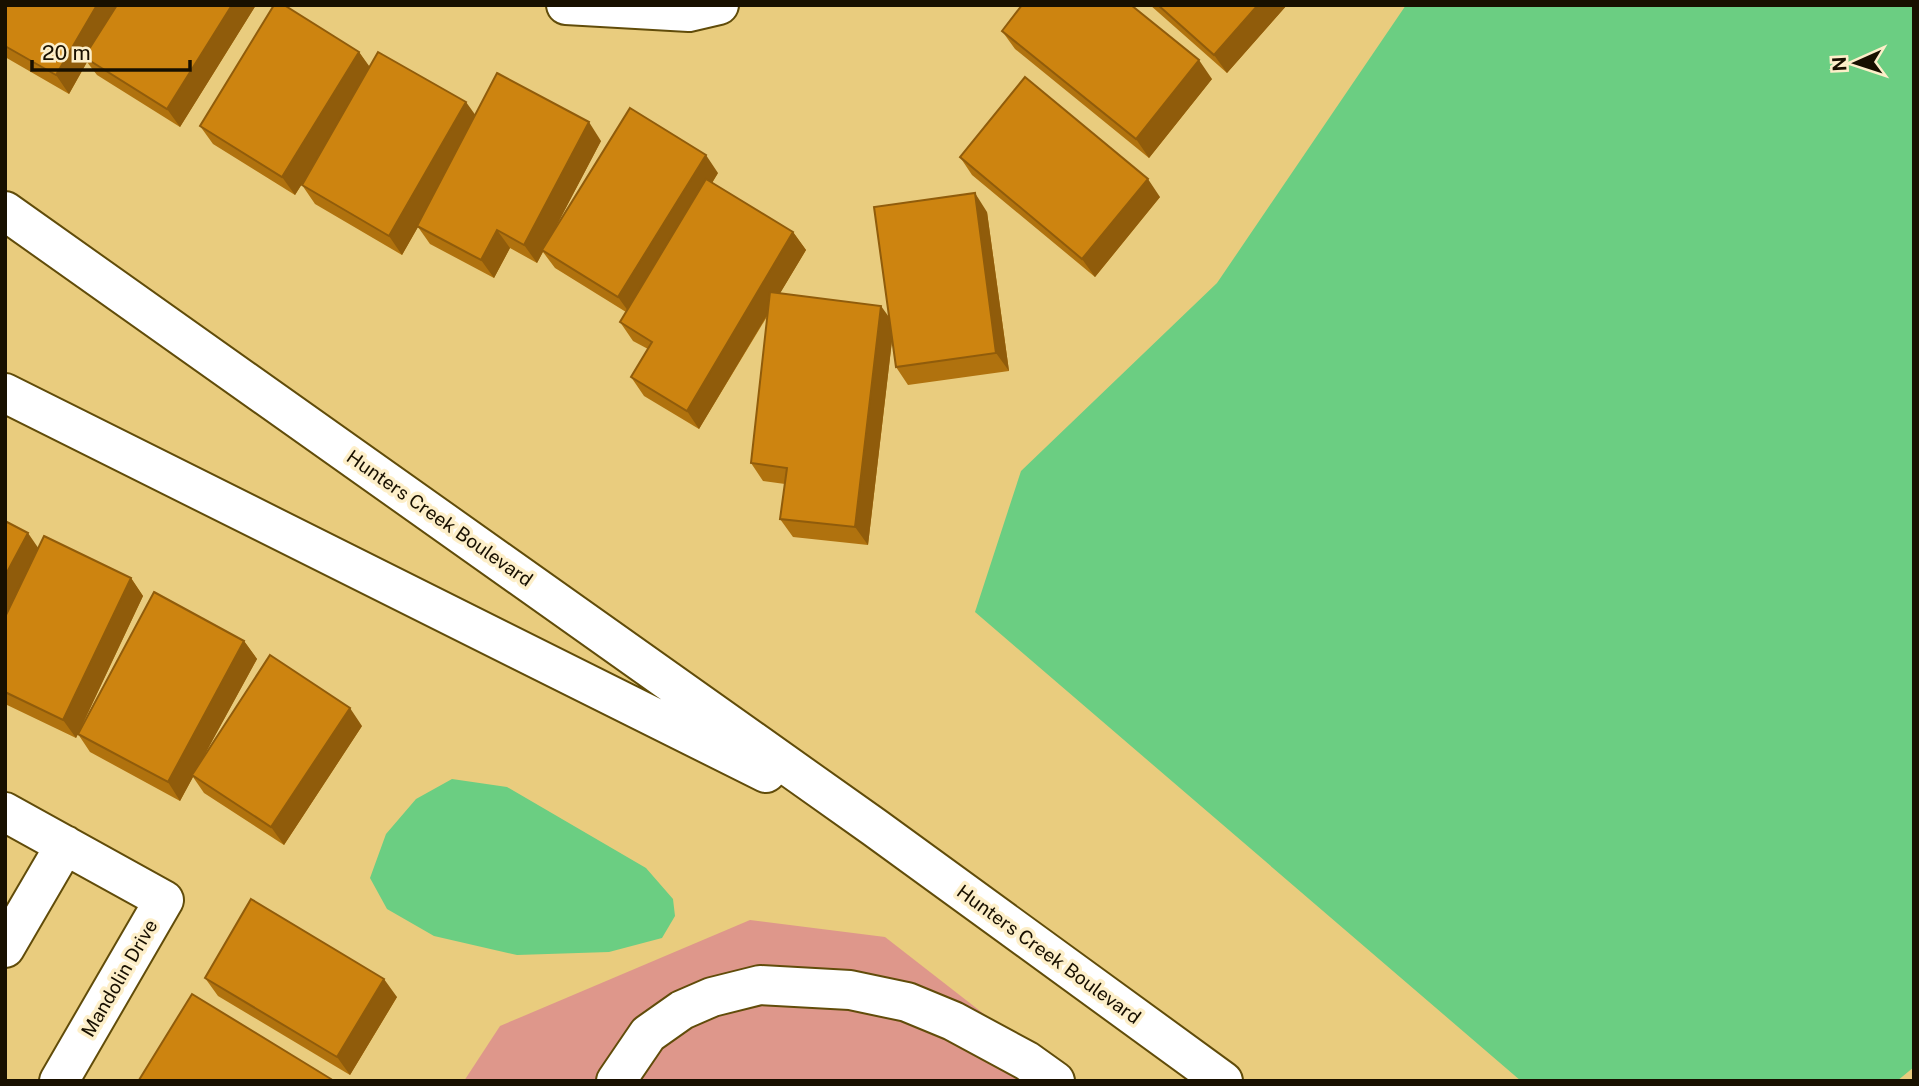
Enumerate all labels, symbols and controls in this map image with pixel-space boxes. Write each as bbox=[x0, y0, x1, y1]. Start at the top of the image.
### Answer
scale bar bbox=[32, 28, 189, 72]
north arrow bbox=[1821, 28, 1891, 98]
text: 20 m bbox=[42, 40, 91, 65]
text: N bbox=[1828, 56, 1850, 72]
street label: Hunters Creek Boulevard bbox=[343, 445, 537, 591]
street label: Hunters Creek Boulevard bbox=[953, 880, 1145, 1028]
street label: Mandolin Drive bbox=[77, 915, 161, 1041]

